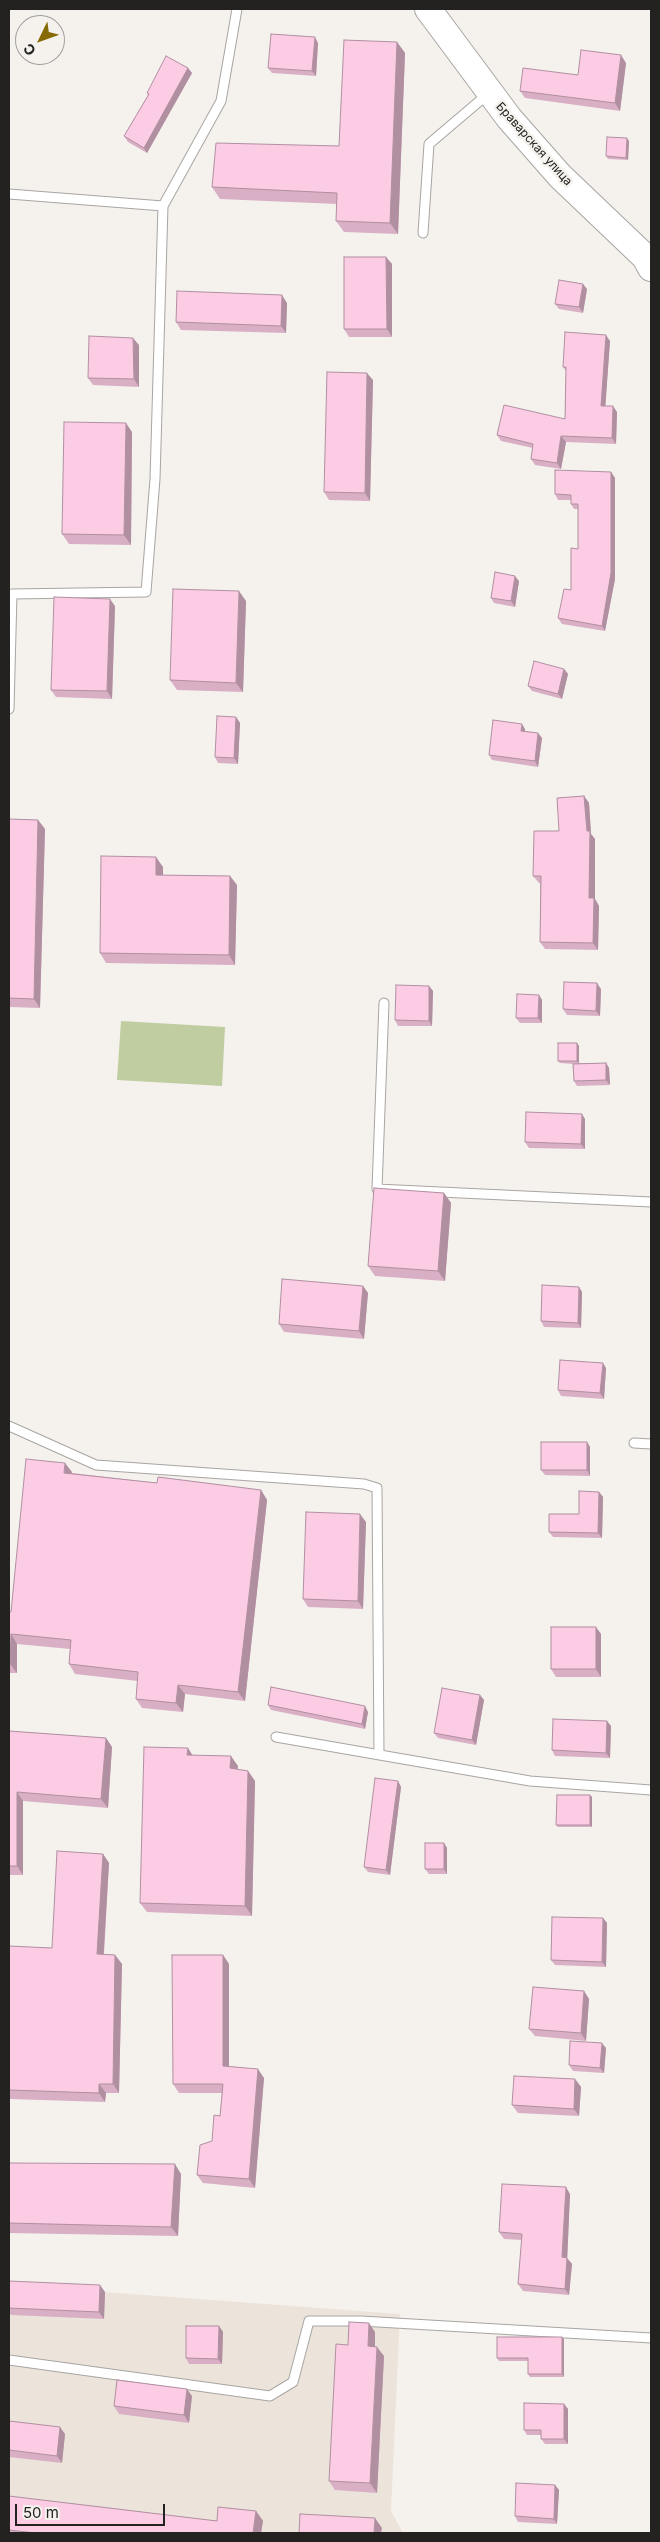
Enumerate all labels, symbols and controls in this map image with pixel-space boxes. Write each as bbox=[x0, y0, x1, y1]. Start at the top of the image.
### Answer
north arrow bbox=[15, 15, 65, 65]
text: С bbox=[19, 40, 39, 59]
street label: Браварская улица bbox=[493, 99, 575, 189]
scale bar bbox=[18, 2494, 168, 2526]
text: 50 m bbox=[23, 2503, 59, 2522]

